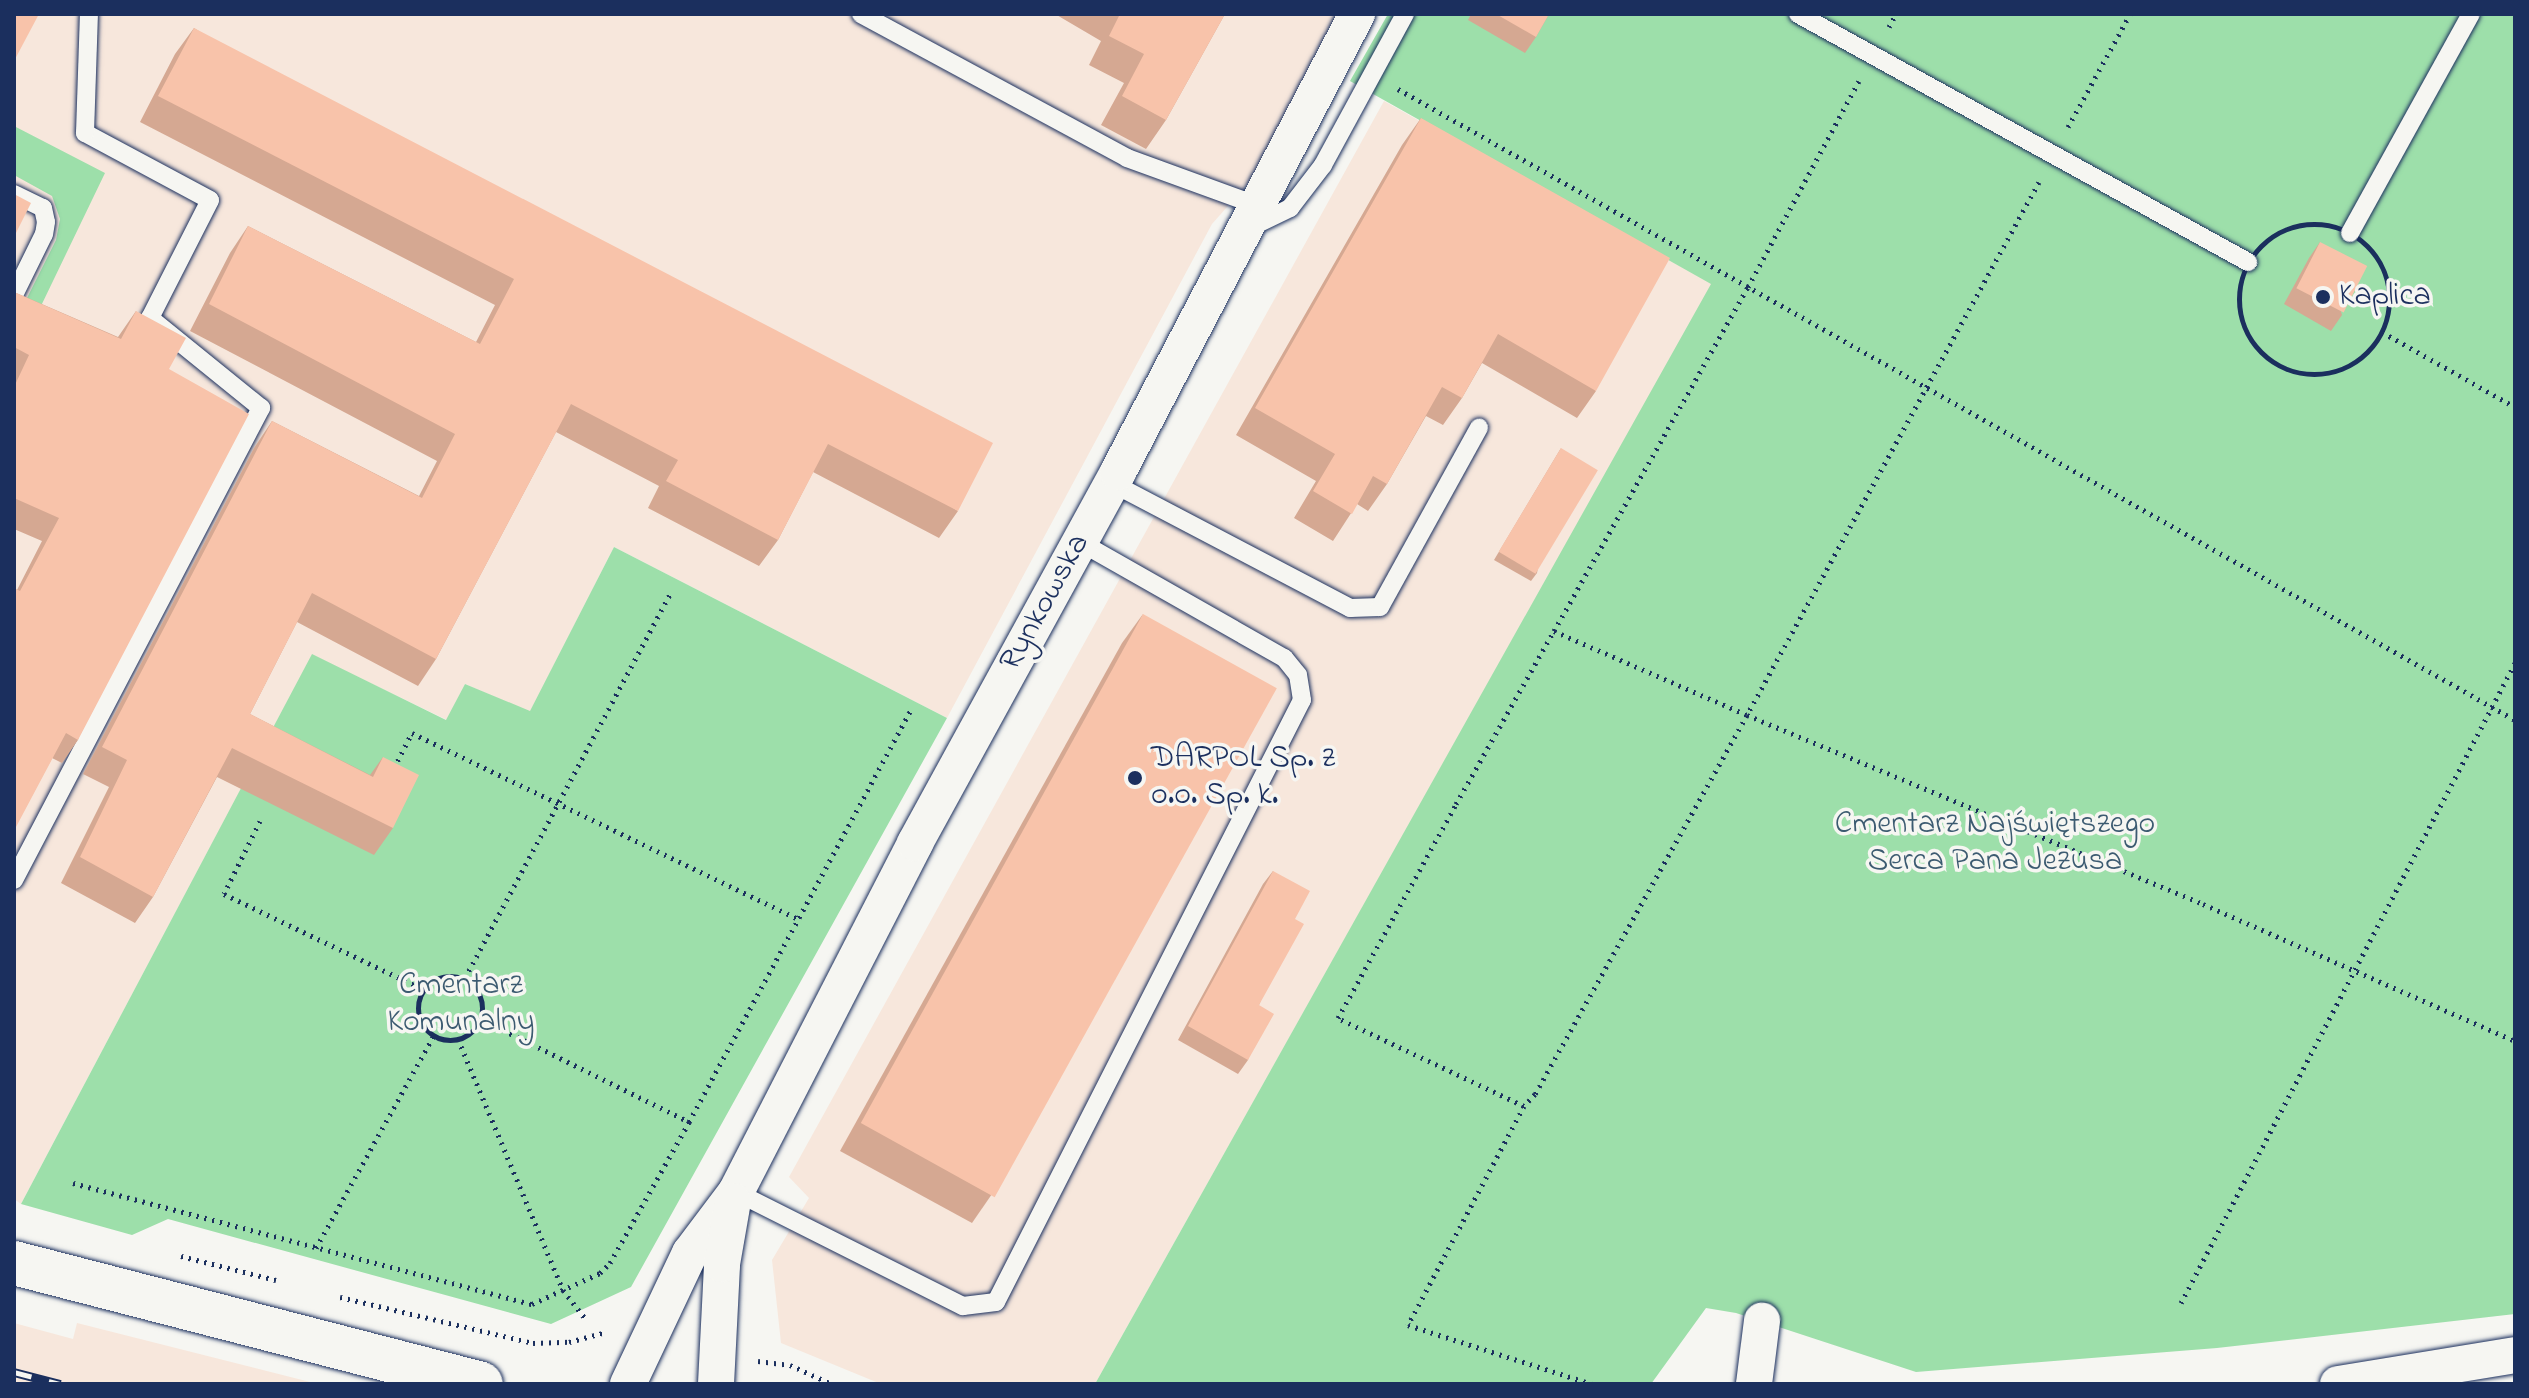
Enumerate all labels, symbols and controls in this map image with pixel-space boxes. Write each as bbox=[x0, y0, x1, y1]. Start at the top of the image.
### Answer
place label: Kaplica bbox=[2339, 278, 2431, 316]
marker: Kaplica bbox=[2314, 288, 2332, 306]
street label: Rynkowska bbox=[993, 528, 1099, 678]
place label: DARPOL Sp. z o.o. Sp. k. bbox=[1151, 741, 1335, 816]
marker: DARPOL Sp. z o.o. Sp. k. bbox=[1126, 769, 1144, 787]
park label: Cmentarz Najświętszego Serca Pana Jezusa bbox=[1835, 807, 2155, 882]
park label: Cmentarz Komunalny bbox=[387, 968, 535, 1043]

